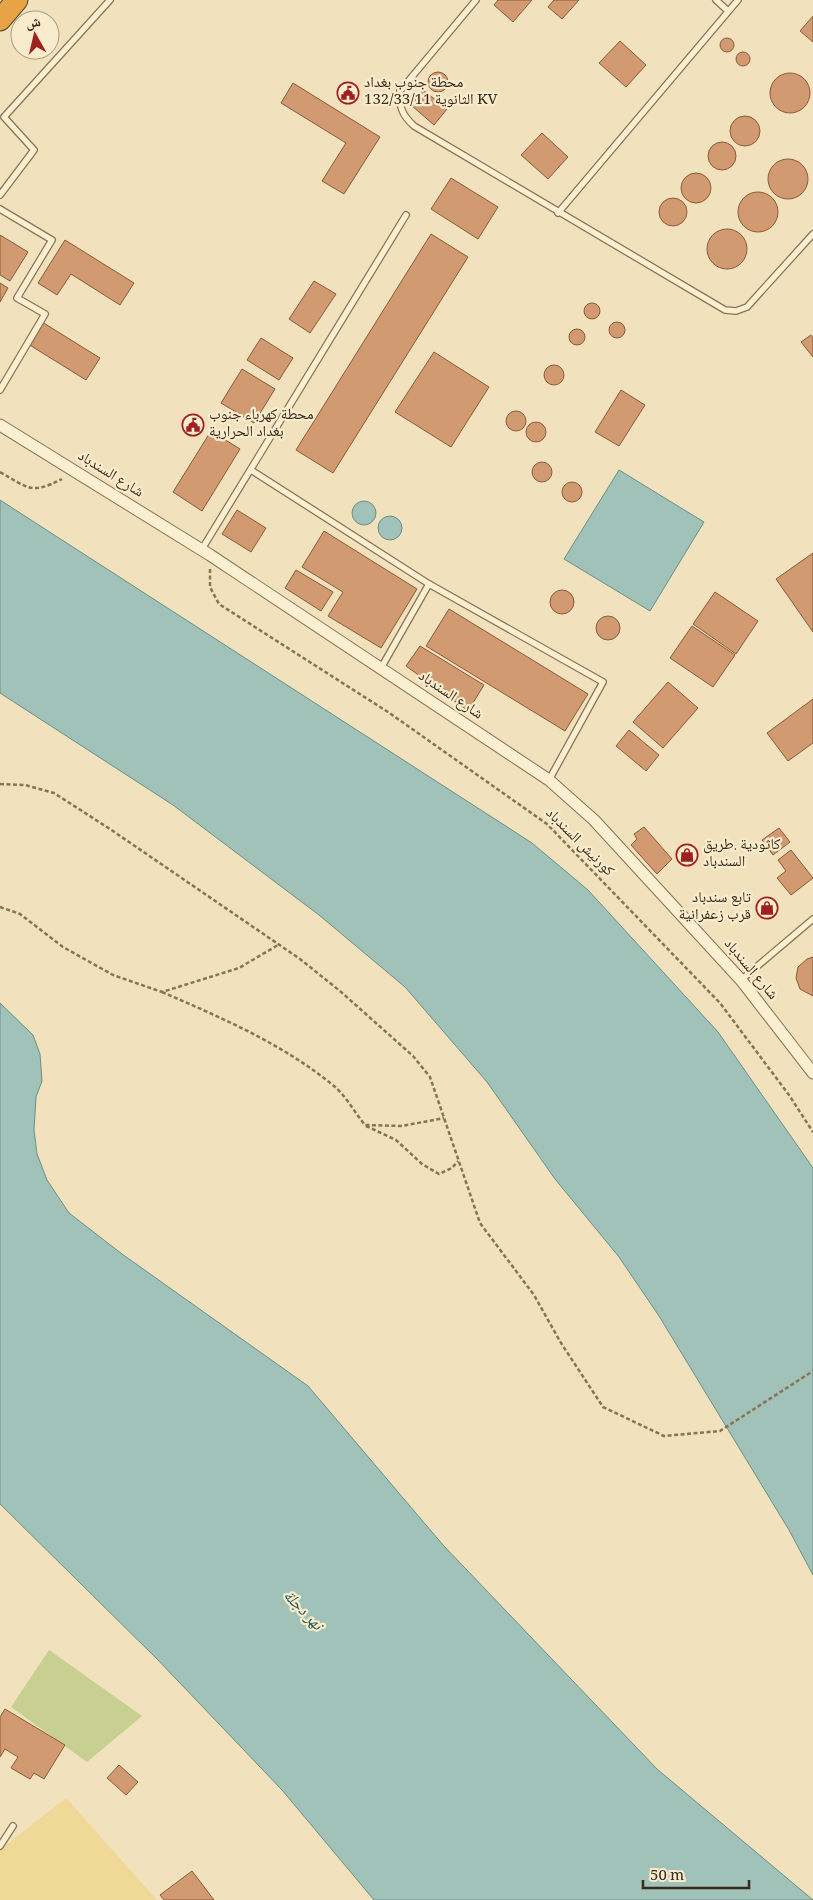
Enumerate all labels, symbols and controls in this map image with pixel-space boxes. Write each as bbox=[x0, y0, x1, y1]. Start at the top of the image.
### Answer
north arrow bbox=[10, 10, 60, 60]
text: ش bbox=[24, 11, 43, 37]
place label: محطة جنوب بغداد الثانوية 132/33/11 KV bbox=[364, 71, 499, 114]
public building icon: محطة جنوب بغداد الثانوية 132/33/11 KV bbox=[336, 81, 360, 105]
place label: محطة كهرباء جنوب بغداد الحرارية bbox=[209, 403, 314, 446]
public building icon: محطة كهرباء جنوب بغداد الحرارية bbox=[181, 413, 205, 437]
street label: شارع السندباد bbox=[72, 444, 148, 506]
street label: شارع السندباد bbox=[412, 664, 488, 728]
street label: كورنيش السندباد bbox=[538, 802, 620, 884]
place label: كاثودية .طريق السندباد bbox=[703, 833, 780, 876]
shop icon: كاثودية .طريق السندباد bbox=[675, 843, 699, 867]
place label: تابع سندباد قرب زعفرانية bbox=[679, 886, 752, 929]
shop icon: تابع سندباد قرب زعفرانية bbox=[755, 896, 779, 920]
street label: شارع السندباد bbox=[716, 933, 784, 1007]
water label: نهر دجلة bbox=[275, 1584, 330, 1640]
scale bar bbox=[643, 1858, 749, 1890]
text: 50 m bbox=[650, 1864, 684, 1890]

